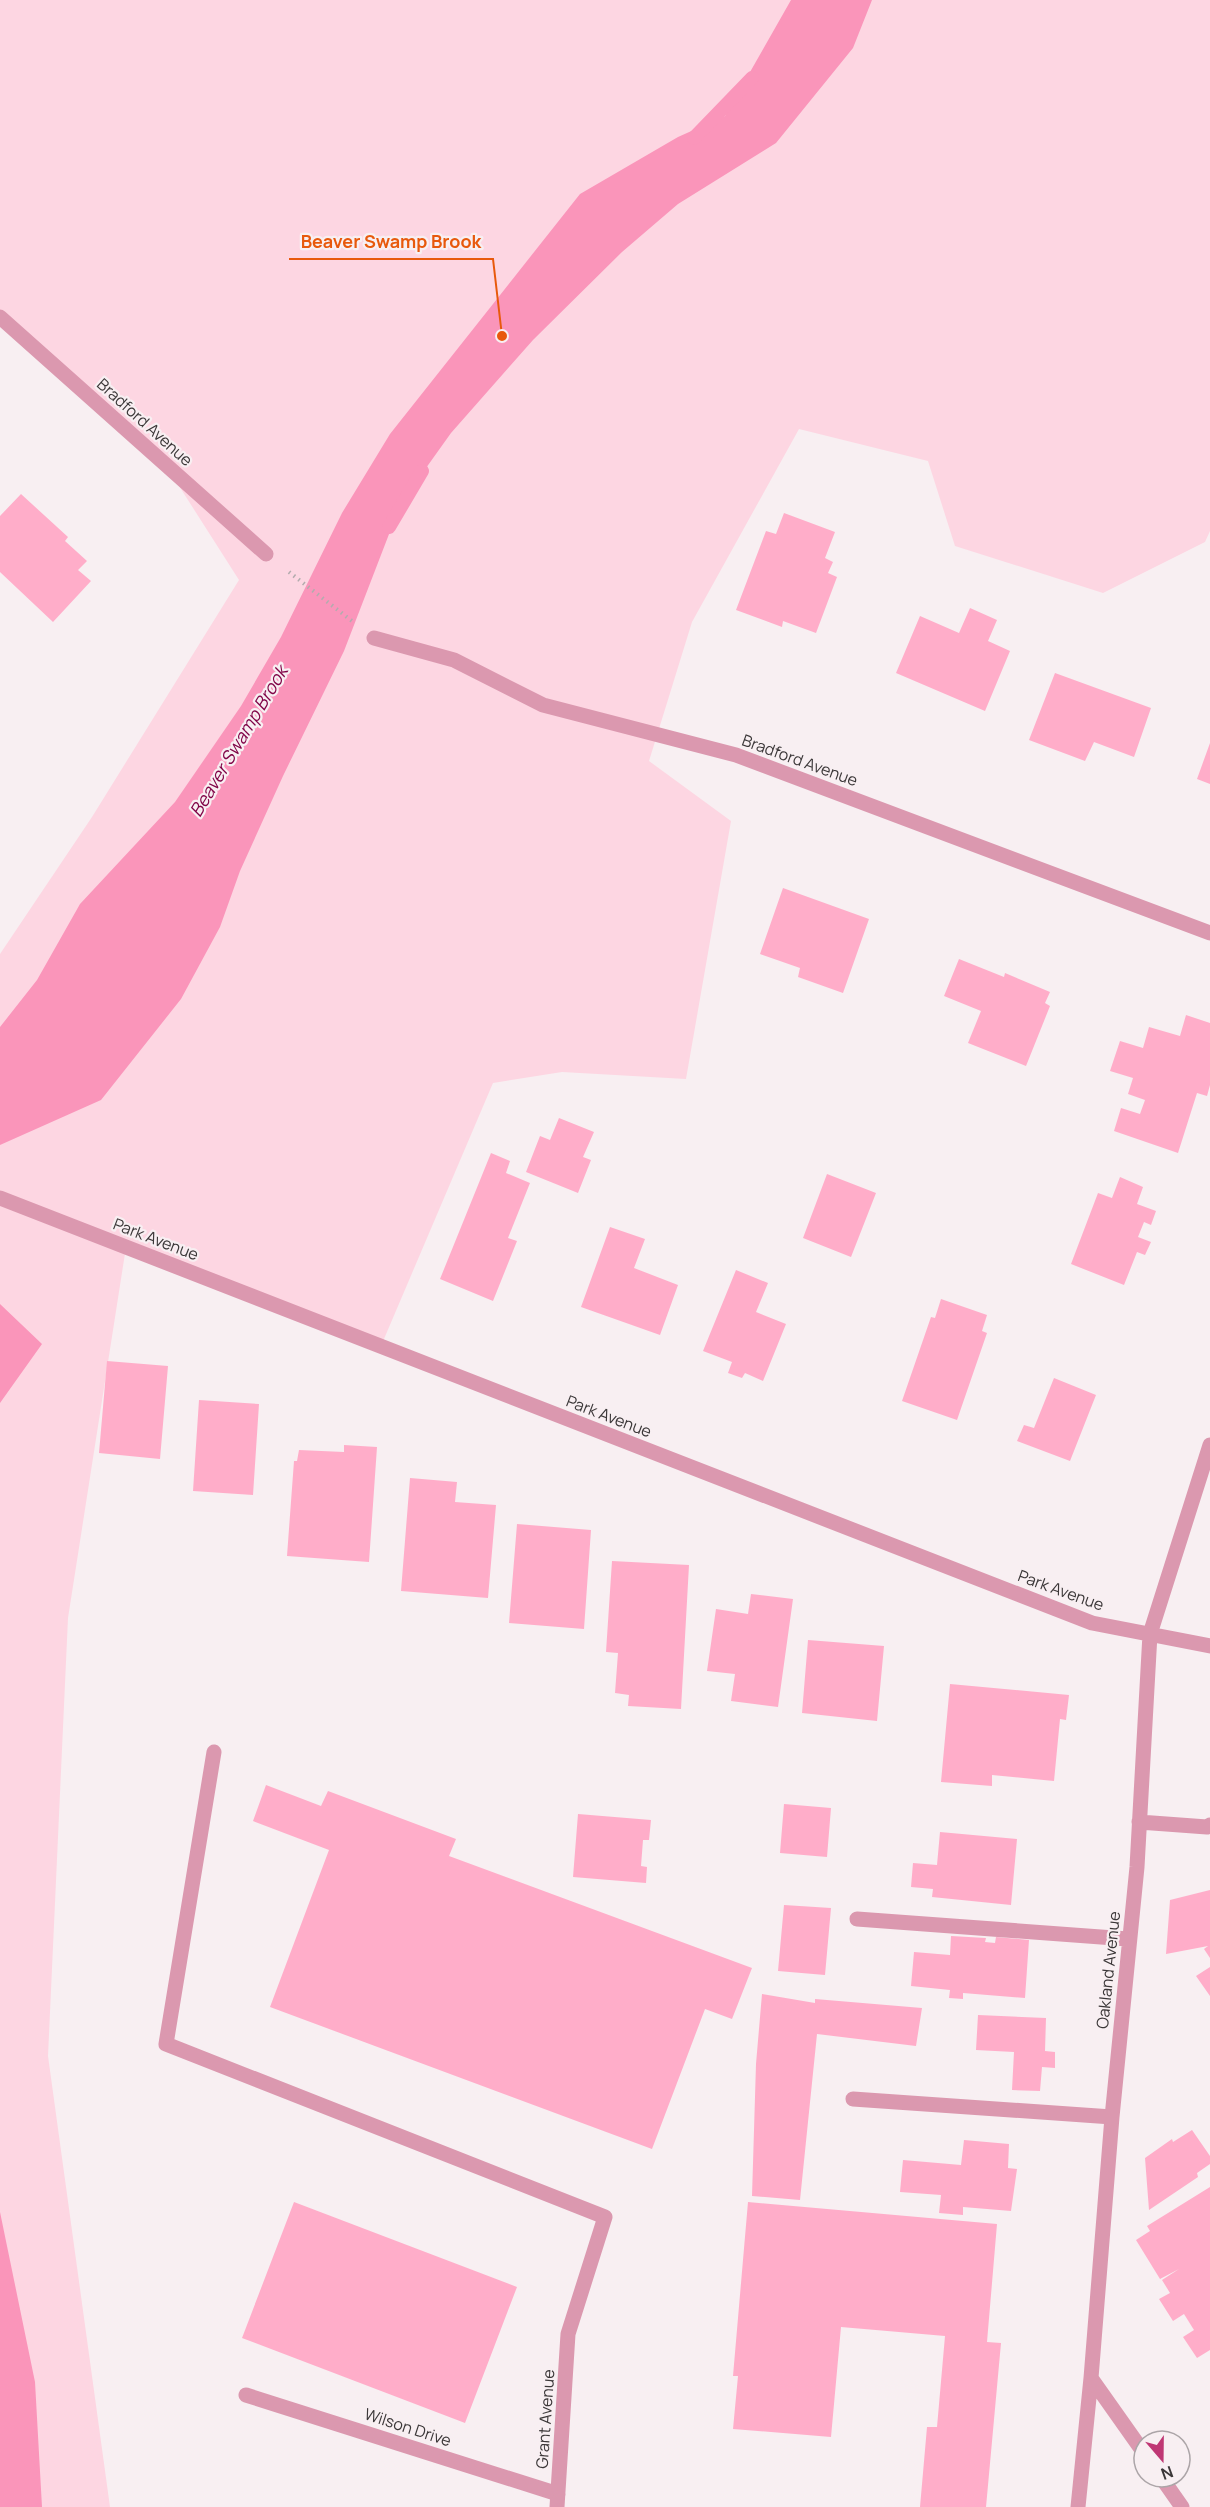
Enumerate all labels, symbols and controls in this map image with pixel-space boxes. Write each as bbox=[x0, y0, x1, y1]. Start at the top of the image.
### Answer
callout: Beaver Swamp Brook bbox=[289, 223, 493, 259]
text: Beaver Swamp Brook bbox=[301, 229, 483, 253]
street label: Bradford Avenue bbox=[92, 373, 198, 471]
water label: Beaver Swamp Brook bbox=[183, 659, 294, 821]
street label: Bradford Avenue bbox=[739, 729, 861, 791]
street label: Park Avenue bbox=[110, 1213, 202, 1265]
street label: Park Avenue bbox=[563, 1390, 655, 1442]
street label: Park Avenue bbox=[1015, 1564, 1107, 1616]
street label: Oakland Avenue bbox=[1091, 1910, 1125, 2030]
street label: Grant Avenue bbox=[531, 2369, 559, 2469]
street label: Wilson Drive bbox=[362, 2403, 454, 2451]
north arrow bbox=[1132, 2429, 1192, 2489]
text: N bbox=[1158, 2461, 1176, 2485]

